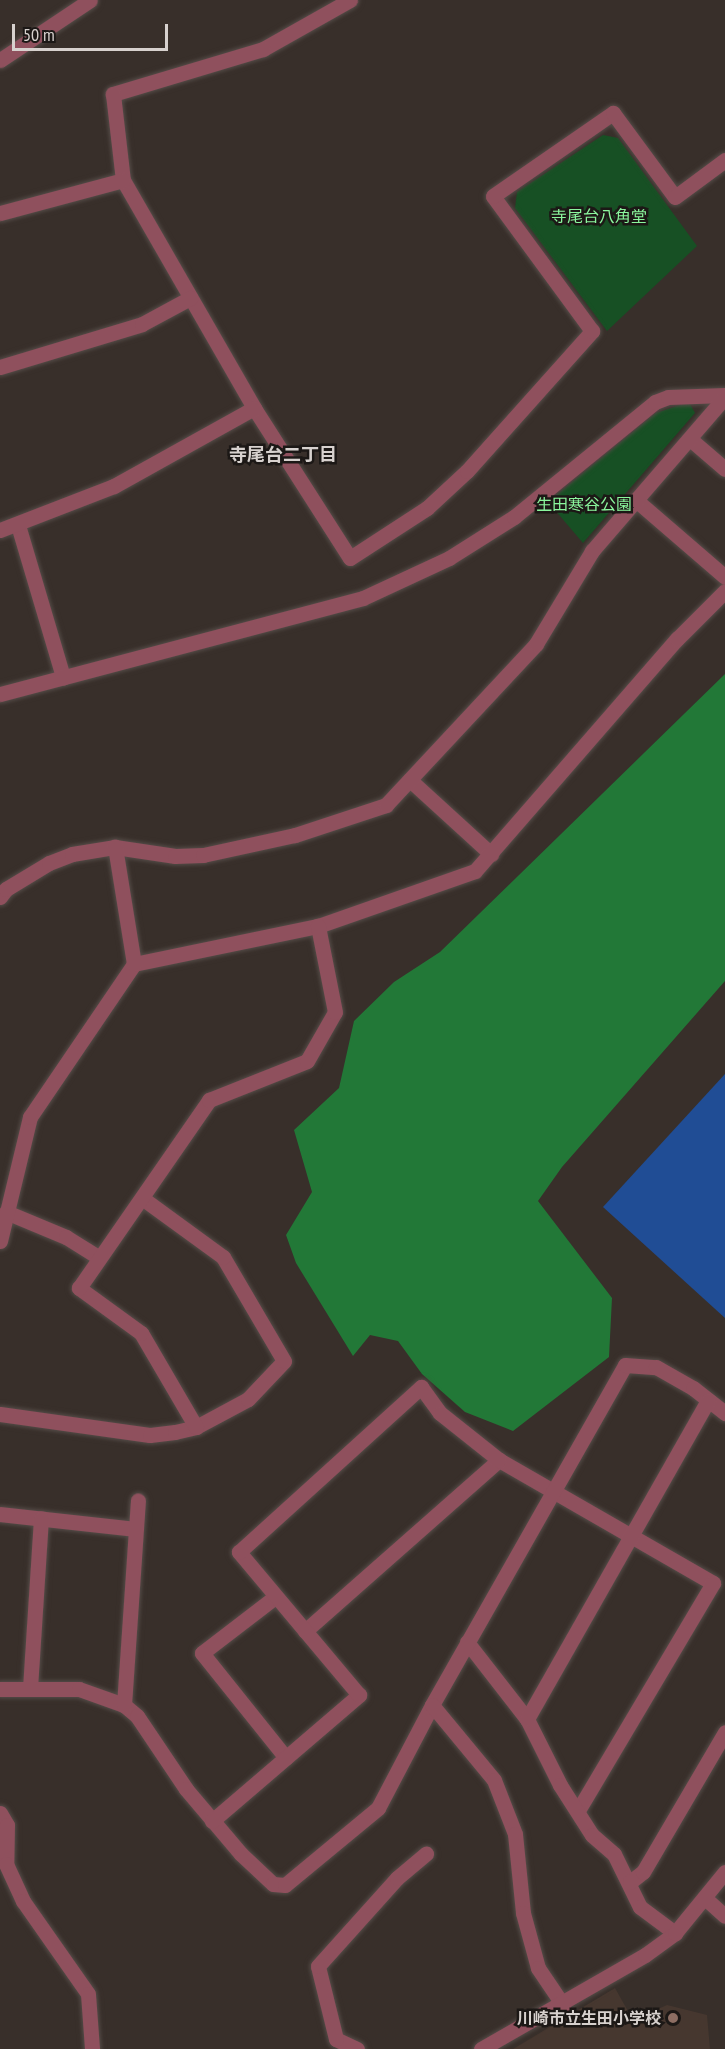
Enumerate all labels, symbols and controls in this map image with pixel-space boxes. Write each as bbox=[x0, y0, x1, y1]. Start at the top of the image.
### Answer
scale bar bbox=[15, 12, 171, 50]
text: 50 m bbox=[23, 23, 55, 46]
park label: 寺尾台八角堂 bbox=[551, 206, 647, 226]
district label: 寺尾台二丁目 bbox=[229, 444, 337, 466]
park label: 生田寒谷公園 bbox=[536, 494, 632, 514]
place label: 川崎市立生田小学校 bbox=[517, 2008, 661, 2028]
marker: 川崎市立生田小学校 bbox=[666, 2011, 680, 2025]

